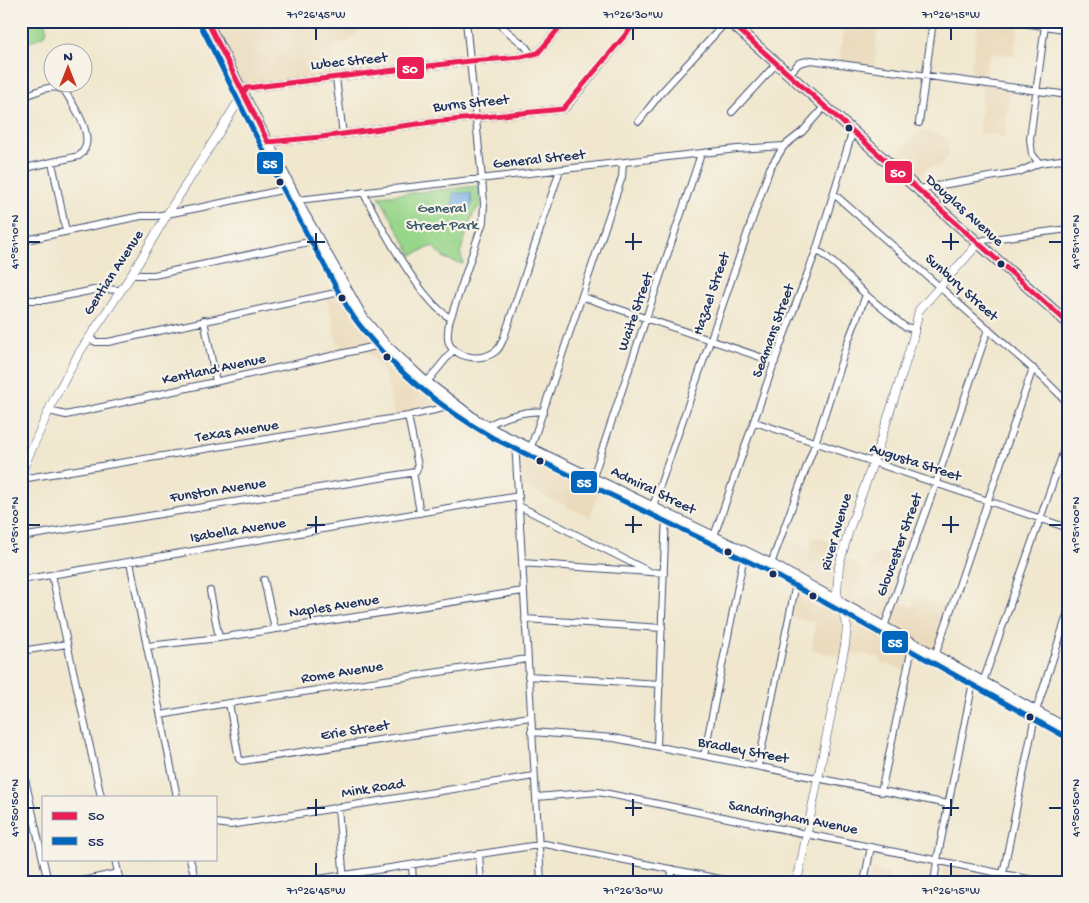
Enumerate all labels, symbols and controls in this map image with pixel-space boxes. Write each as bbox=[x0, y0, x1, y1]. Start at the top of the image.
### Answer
text: 71°26'45"W bbox=[286, 9, 345, 23]
text: 71°26'30"W bbox=[602, 9, 663, 23]
text: 71°26'15"W bbox=[921, 9, 980, 23]
north arrow bbox=[42, 42, 92, 92]
text: N bbox=[63, 49, 73, 66]
street label: Lubec Street bbox=[310, 49, 390, 75]
line badge: 50 bbox=[396, 56, 425, 80]
text: 50 bbox=[402, 62, 418, 79]
street label: Burns Street bbox=[431, 91, 512, 117]
unlabelled marker bbox=[844, 123, 854, 133]
street label: General Street bbox=[492, 146, 588, 174]
line badge: 55 bbox=[256, 151, 284, 175]
text: 55 bbox=[263, 157, 278, 174]
line badge: 50 bbox=[884, 160, 913, 184]
text: 50 bbox=[890, 166, 906, 183]
street label: Douglas Avenue bbox=[920, 171, 1007, 251]
unlabelled marker bbox=[275, 177, 285, 187]
park label: General Street Park bbox=[406, 200, 479, 235]
text: 41°51'10"N bbox=[9, 215, 23, 269]
text: 41°51'10"N bbox=[1070, 215, 1084, 269]
street label: Gentian Avenue bbox=[80, 227, 148, 319]
street label: Hazael Street bbox=[689, 248, 735, 338]
street label: Sunbury Street bbox=[921, 250, 1003, 327]
unlabelled marker bbox=[996, 259, 1006, 269]
street label: Waite Street bbox=[614, 269, 658, 354]
street label: Seamans Street bbox=[749, 280, 800, 380]
unlabelled marker bbox=[337, 293, 347, 303]
street label: Kentland Avenue bbox=[161, 350, 268, 390]
unlabelled marker bbox=[382, 352, 392, 362]
street label: Texas Avenue bbox=[193, 417, 280, 448]
street label: Augusta Street bbox=[867, 440, 965, 487]
unlabelled marker bbox=[535, 456, 545, 466]
street label: Admiral Street bbox=[608, 463, 700, 520]
line badge: 55 bbox=[570, 470, 598, 494]
street label: Funston Avenue bbox=[168, 474, 268, 508]
text: 55 bbox=[577, 476, 592, 493]
street label: Gloucester Street bbox=[873, 489, 928, 599]
street label: River Avenue bbox=[817, 491, 857, 573]
text: 41°51'00"N bbox=[9, 497, 23, 553]
text: 41°51'00"N bbox=[1070, 497, 1084, 553]
street label: Isabella Avenue bbox=[189, 515, 287, 547]
unlabelled marker bbox=[723, 547, 733, 557]
unlabelled marker bbox=[768, 569, 778, 579]
street label: Naples Avenue bbox=[288, 591, 380, 623]
unlabelled marker bbox=[808, 591, 818, 601]
line badge: 55 bbox=[881, 630, 909, 654]
text: 55 bbox=[888, 636, 903, 653]
street label: Rome Avenue bbox=[300, 658, 385, 688]
unlabelled marker bbox=[1025, 712, 1035, 722]
street label: Erie Street bbox=[319, 716, 392, 745]
street label: Bradley Street bbox=[695, 733, 792, 769]
street label: Mink Road bbox=[340, 775, 407, 803]
text: 41°50'50"N bbox=[9, 779, 23, 837]
text: 41°50'50"N bbox=[1070, 779, 1084, 837]
legend bbox=[42, 796, 218, 860]
street label: Sandringham Avenue bbox=[727, 797, 859, 839]
text: 50 bbox=[88, 808, 105, 826]
text: 55 bbox=[88, 834, 104, 852]
text: 71°26'45"W bbox=[286, 885, 345, 899]
text: 71°26'30"W bbox=[602, 885, 663, 899]
text: 71°26'15"W bbox=[921, 885, 980, 899]

